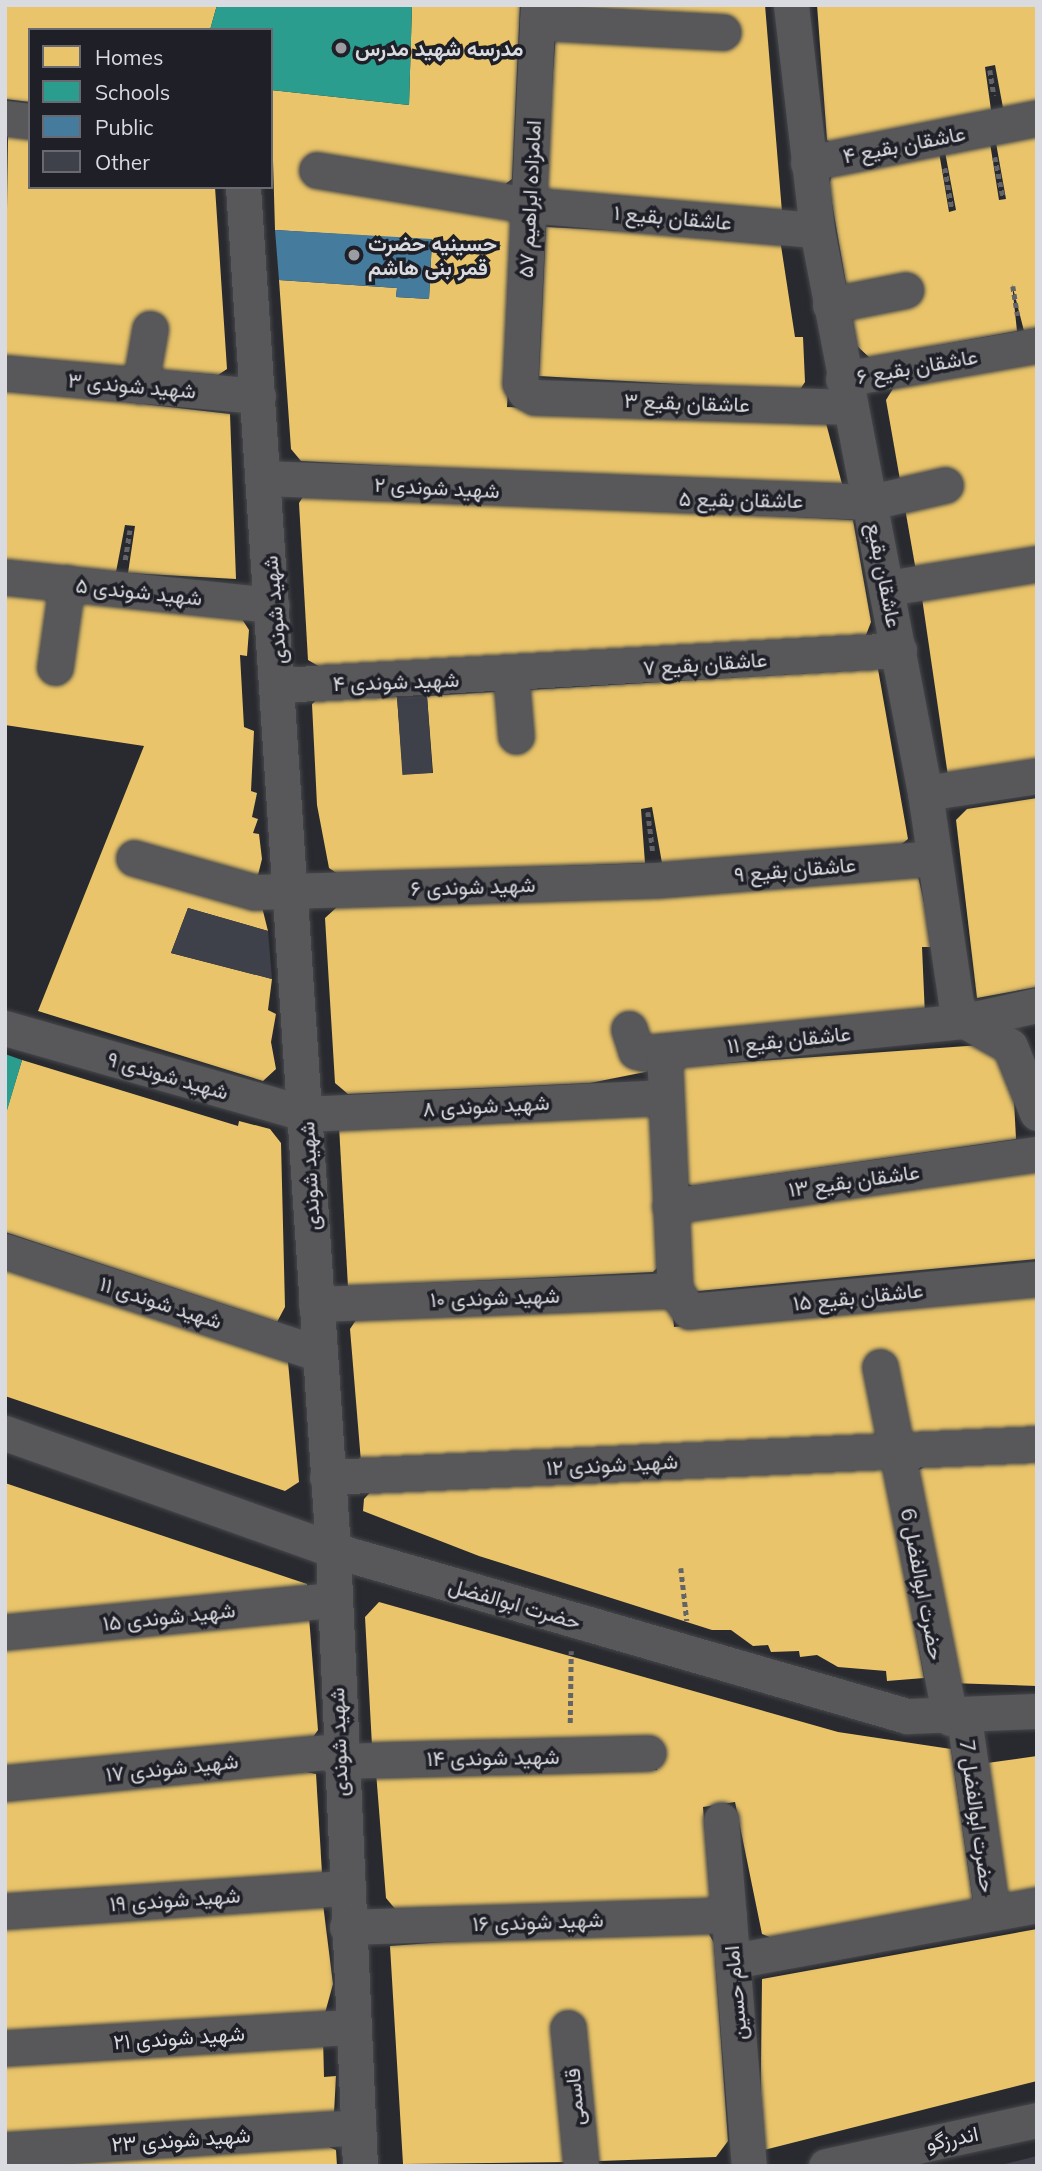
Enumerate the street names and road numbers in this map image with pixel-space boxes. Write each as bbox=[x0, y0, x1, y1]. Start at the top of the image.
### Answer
street label: امامزاده ابراهیم ۵۷ bbox=[512, 119, 546, 279]
street label: عاشقان بقیع ۴ bbox=[841, 120, 967, 168]
street label: عاشقان بقیع ۱ bbox=[613, 199, 733, 235]
street label: عاشقان بقیع ۶ bbox=[855, 343, 979, 389]
street label: شهید شوندی ۳ bbox=[67, 367, 197, 403]
street label: عاشقان بقیع ۳ bbox=[624, 387, 750, 417]
street label: شهید شوندی ۲ bbox=[374, 471, 500, 503]
street label: عاشقان بقیع ۵ bbox=[679, 485, 803, 513]
street label: عاشقان بقیع bbox=[862, 520, 908, 630]
street label: شهید شوندی bbox=[257, 555, 291, 665]
street label: شهید شوندی ۵ bbox=[75, 572, 203, 610]
street label: عاشقان بقیع ۷ bbox=[642, 646, 768, 680]
street label: شهید شوندی ۴ bbox=[332, 666, 460, 696]
street label: عاشقان بقیع ۹ bbox=[733, 851, 857, 887]
street label: شهید شوندی ۶ bbox=[410, 871, 536, 901]
street label: عاشقان بقیع ۱۱ bbox=[726, 1020, 852, 1058]
street label: شهید شوندی ۹ bbox=[105, 1046, 231, 1104]
street label: شهید شوندی ۸ bbox=[422, 1089, 550, 1121]
street label: شهید شوندی bbox=[294, 1121, 324, 1231]
street label: عاشقان بقیع ۱۳ bbox=[787, 1158, 921, 1202]
street label: شهید شوندی ۱۱ bbox=[97, 1270, 225, 1334]
street label: عاشقان بقیع ۱۵ bbox=[792, 1277, 924, 1315]
street label: شهید شوندی ۱۰ bbox=[430, 1282, 560, 1312]
street label: شهید شوندی ۱۲ bbox=[546, 1448, 678, 1480]
street label: حضرت ابوالفضل 6 bbox=[896, 1506, 950, 1662]
street label: حضرت ابوالفضل bbox=[446, 1572, 584, 1634]
street label: شهید شوندی ۱۵ bbox=[102, 1597, 236, 1635]
street label: شهید شوندی bbox=[324, 1687, 352, 1797]
street label: حضرت ابوالفضل 7 bbox=[955, 1738, 1001, 1894]
street label: شهید شوندی ۱۴ bbox=[426, 1743, 560, 1771]
street label: شهید شوندی ۱۷ bbox=[105, 1748, 239, 1786]
street label: شهید شوندی ۱۹ bbox=[109, 1882, 241, 1916]
street label: شهید شوندی ۱۶ bbox=[472, 1906, 604, 1936]
street label: امام حسین bbox=[718, 1945, 752, 2041]
street label: شهید شوندی ۲۱ bbox=[112, 2020, 246, 2054]
street label: قاسمی bbox=[559, 2067, 589, 2127]
street label: اندرزگو bbox=[924, 2120, 980, 2156]
street label: شهید شوندی ۲۳ bbox=[111, 2122, 251, 2156]

